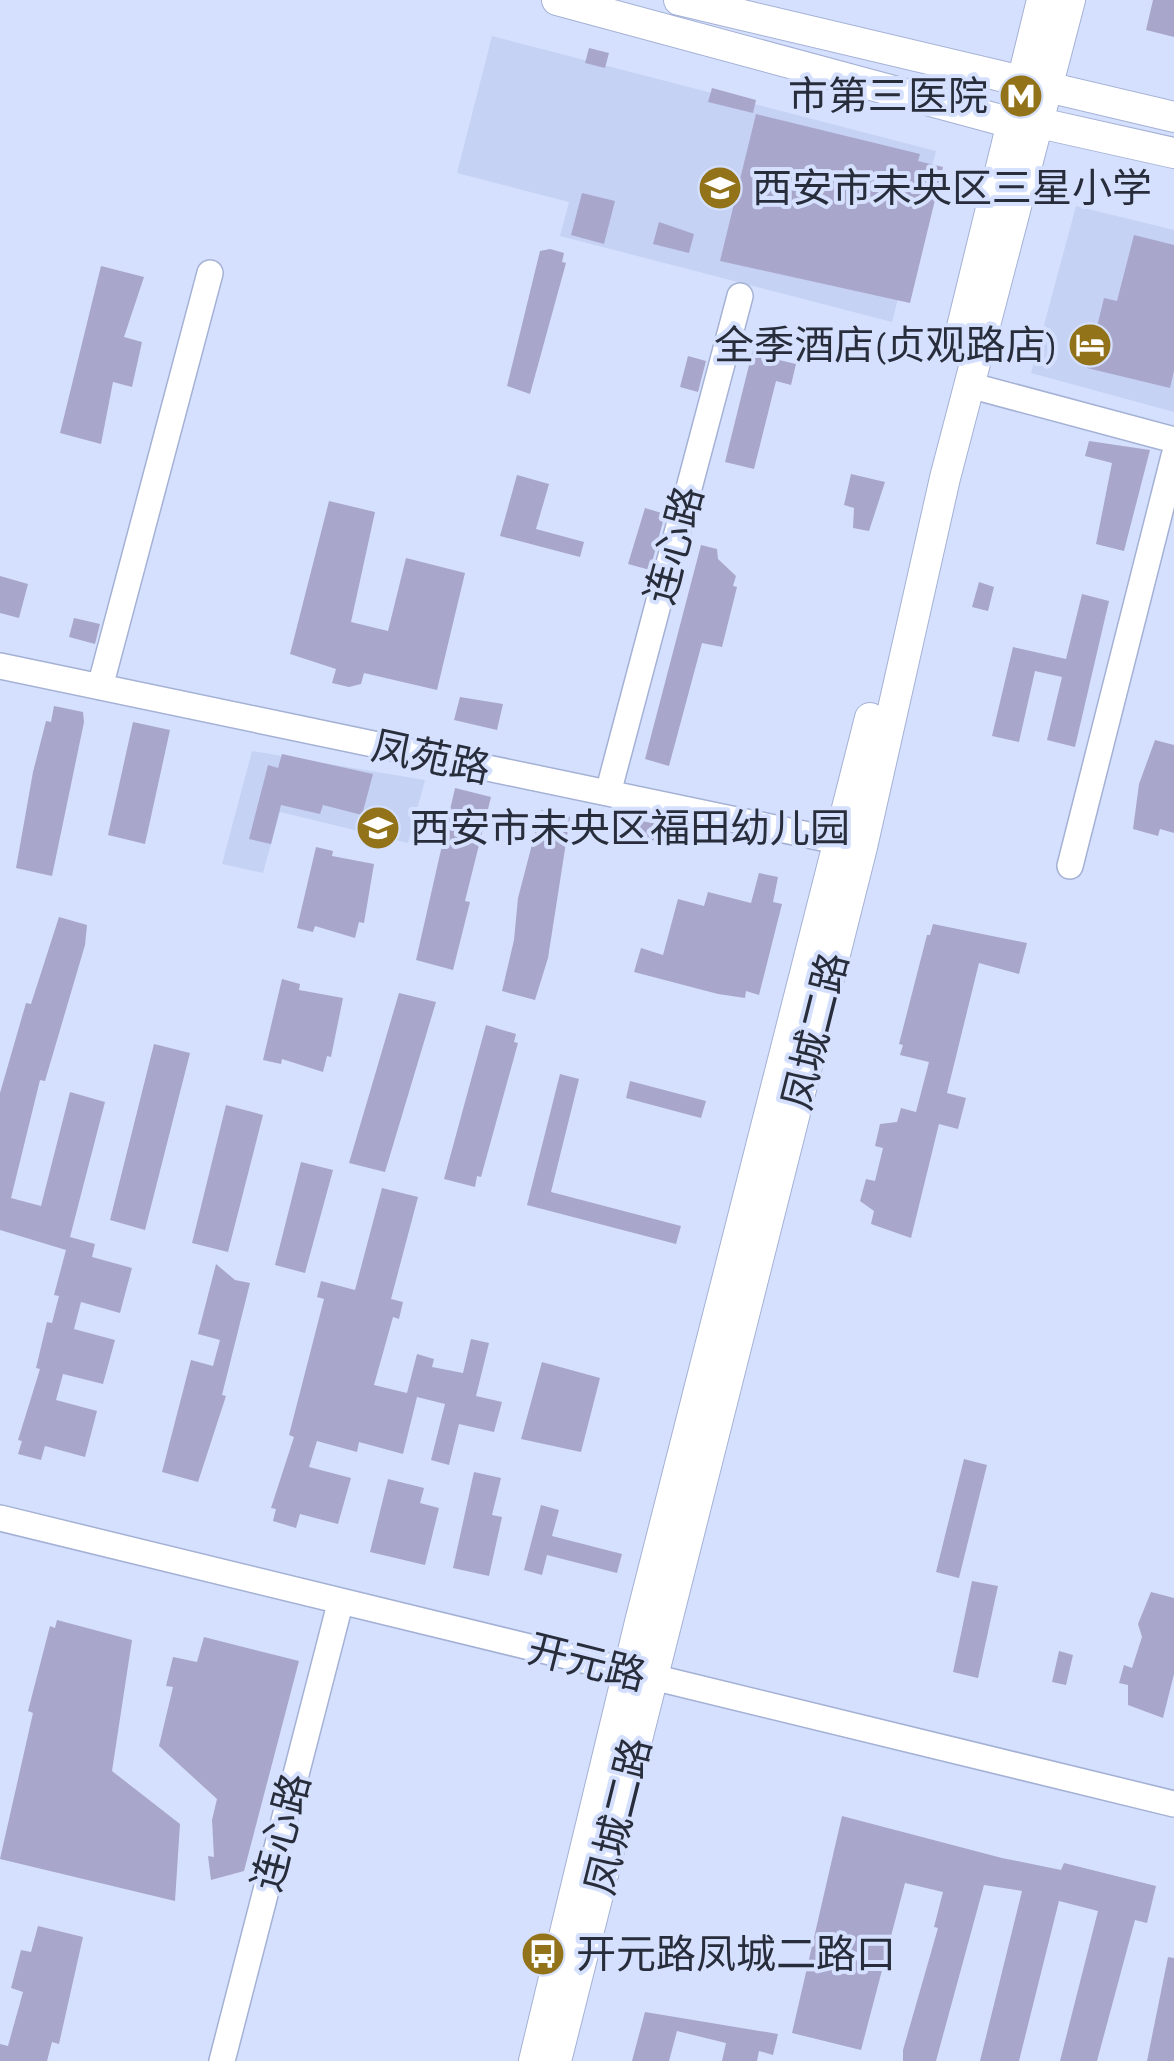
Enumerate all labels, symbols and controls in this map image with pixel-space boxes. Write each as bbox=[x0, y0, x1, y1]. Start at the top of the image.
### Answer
metro station icon: 市第三医院 bbox=[998, 73, 1044, 119]
place label: 市第三医院 bbox=[788, 76, 988, 118]
school or university icon: 西安市未央区三星小学 bbox=[697, 165, 743, 211]
place label: 西安市未央区三星小学 bbox=[752, 168, 1152, 210]
hotel icon: 全季酒店(贞观路店) bbox=[1067, 322, 1113, 368]
place label: 全季酒店(贞观路店) bbox=[714, 325, 1058, 367]
street label: 连心路 bbox=[639, 482, 711, 609]
street label: 凤苑路 bbox=[368, 725, 494, 791]
school or university icon: 西安市未央区福田幼儿园 bbox=[355, 805, 401, 851]
place label: 西安市未央区福田幼儿园 bbox=[410, 808, 850, 850]
street label: 凤城二路 bbox=[776, 949, 856, 1114]
street label: 开元路 bbox=[523, 1628, 650, 1698]
street label: 凤城二路 bbox=[579, 1734, 659, 1899]
street label: 连心路 bbox=[246, 1769, 318, 1896]
bus stop icon: 开元路凤城二路口 bbox=[520, 1931, 566, 1977]
place label: 开元路凤城二路口 bbox=[576, 1934, 896, 1976]

